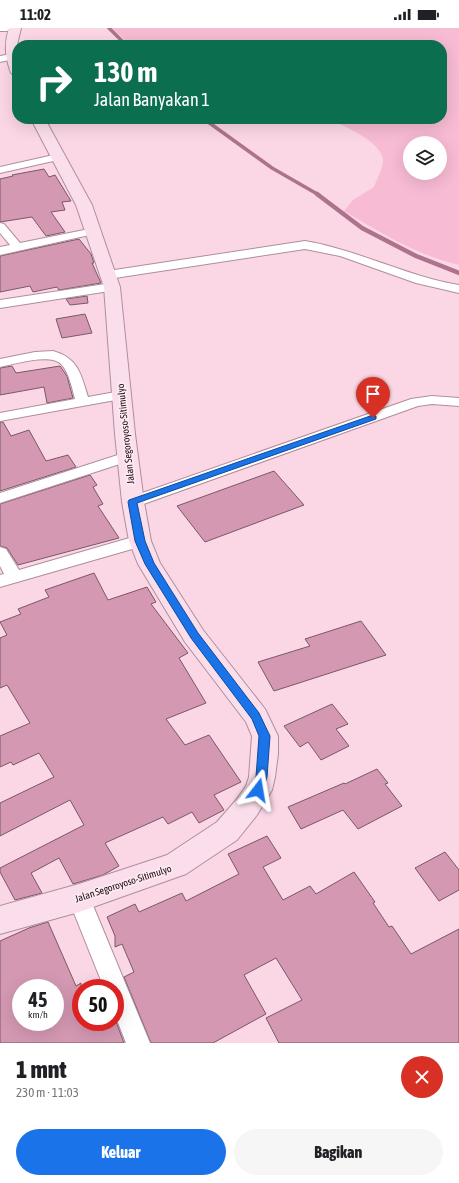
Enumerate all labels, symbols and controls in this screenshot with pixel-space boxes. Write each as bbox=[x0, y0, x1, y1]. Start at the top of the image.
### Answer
text: 11:02 bbox=[20, 6, 51, 23]
icon: right bbox=[28, 56, 80, 108]
text: 130 m bbox=[94, 56, 157, 88]
text: Jalan Banyakan 1 bbox=[94, 89, 210, 110]
map controls bbox=[403, 136, 447, 180]
button: layers bbox=[403, 136, 447, 180]
pin bbox=[356, 377, 390, 418]
street label: Jalan Segoroyoso-Sitimulyo bbox=[115, 383, 136, 485]
icon: arrive bbox=[362, 383, 384, 405]
position arrow bbox=[237, 769, 279, 811]
street label: Jalan Segoroyoso-Sitimulyo bbox=[73, 863, 173, 904]
speed limit sign: 50 bbox=[72, 979, 124, 1031]
text: 45 bbox=[29, 988, 47, 1011]
text: km/h bbox=[28, 1009, 48, 1020]
text: 1 mnt bbox=[16, 1056, 66, 1083]
button: close bbox=[401, 1056, 443, 1098]
text: 230 m · 11:03 bbox=[16, 1085, 79, 1100]
button: Keluar bbox=[16, 1129, 226, 1175]
button: Bagikan bbox=[234, 1129, 443, 1175]

